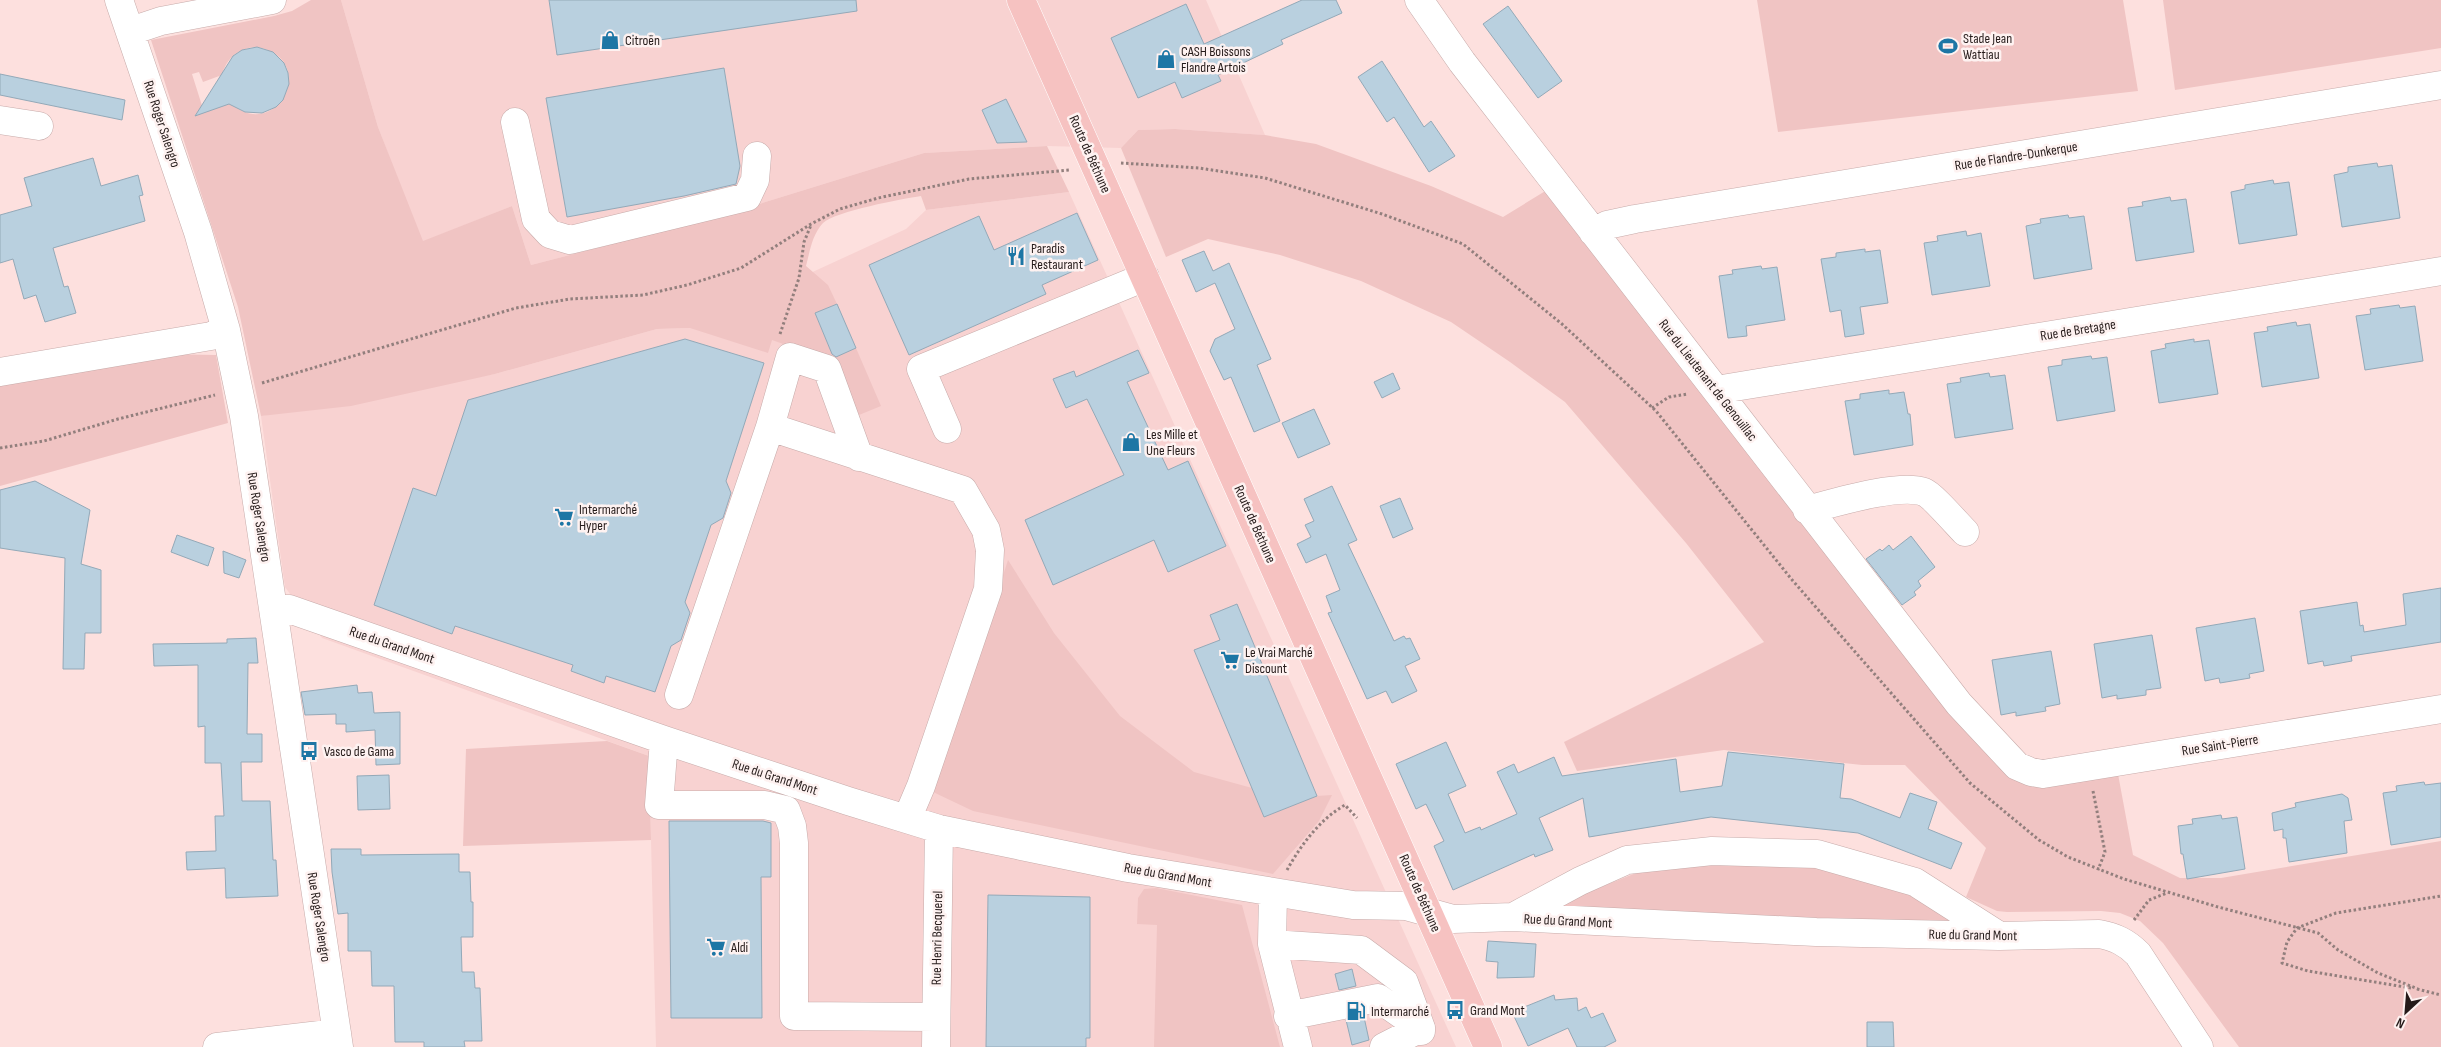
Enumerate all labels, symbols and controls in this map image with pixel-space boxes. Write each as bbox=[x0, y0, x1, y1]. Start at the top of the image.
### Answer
shop icon: Citroën bbox=[599, 29, 621, 51]
place label: Stade Jean Wattiau bbox=[1963, 30, 2012, 63]
place label: Citroën bbox=[625, 32, 660, 49]
sports icon: Stade Jean Wattiau bbox=[1937, 35, 1959, 57]
place label: CASH Boissons Flandre Artois bbox=[1181, 43, 1251, 76]
shop icon: CASH Boissons Flandre Artois bbox=[1155, 48, 1177, 70]
street label: Rue Roger Salengro bbox=[140, 78, 184, 170]
street label: Route de Béthune bbox=[1065, 113, 1115, 195]
street label: Rue de Flandre-Dunkerque bbox=[1953, 138, 2079, 174]
place label: Paradis Restaurant bbox=[1031, 240, 1083, 273]
restaurant icon: Paradis Restaurant bbox=[1005, 245, 1027, 267]
street label: Rue du Lieutenant de Genouillac bbox=[1655, 316, 1761, 444]
street label: Rue de Bretagne bbox=[2039, 316, 2117, 344]
place label: Les Mille et Une Fleurs bbox=[1146, 426, 1198, 459]
shop icon: Les Mille et Une Fleurs bbox=[1120, 431, 1142, 453]
street label: Rue Roger Salengro bbox=[244, 471, 274, 563]
street label: Route de Béthune bbox=[1230, 483, 1280, 565]
place label: Intermarché Hyper bbox=[579, 501, 637, 534]
supermarket icon: Intermarché Hyper bbox=[553, 506, 575, 528]
street label: Rue du Grand Mont bbox=[347, 623, 437, 667]
place label: Le Vrai Marché Discount bbox=[1245, 644, 1313, 677]
supermarket icon: Le Vrai Marché Discount bbox=[1219, 649, 1241, 671]
street label: Rue Saint-Pierre bbox=[2181, 731, 2259, 759]
bus stop icon: Vasco de Gama bbox=[298, 740, 320, 762]
place label: Vasco de Gama bbox=[324, 743, 394, 760]
street label: Rue du Grand Mont bbox=[730, 755, 820, 799]
street label: Route de Béthune bbox=[1395, 852, 1445, 934]
street label: Rue du Grand Mont bbox=[1123, 859, 1213, 891]
street label: Rue Roger Salengro bbox=[304, 871, 334, 963]
street label: Rue Henri Becquerel bbox=[928, 891, 946, 985]
street label: Rue du Grand Mont bbox=[1523, 910, 1613, 932]
street label: Rue du Grand Mont bbox=[1928, 926, 2018, 944]
supermarket icon: Aldi bbox=[705, 936, 727, 958]
place label: Aldi bbox=[730, 939, 748, 956]
north arrow bbox=[2381, 987, 2431, 1037]
bus stop icon: Grand Mont bbox=[1444, 999, 1466, 1021]
fuel station icon: Intermarché bbox=[1345, 1000, 1367, 1022]
place label: Grand Mont bbox=[1470, 1002, 1525, 1019]
place label: Intermarché bbox=[1371, 1003, 1429, 1020]
text: N bbox=[2393, 1014, 2408, 1033]

